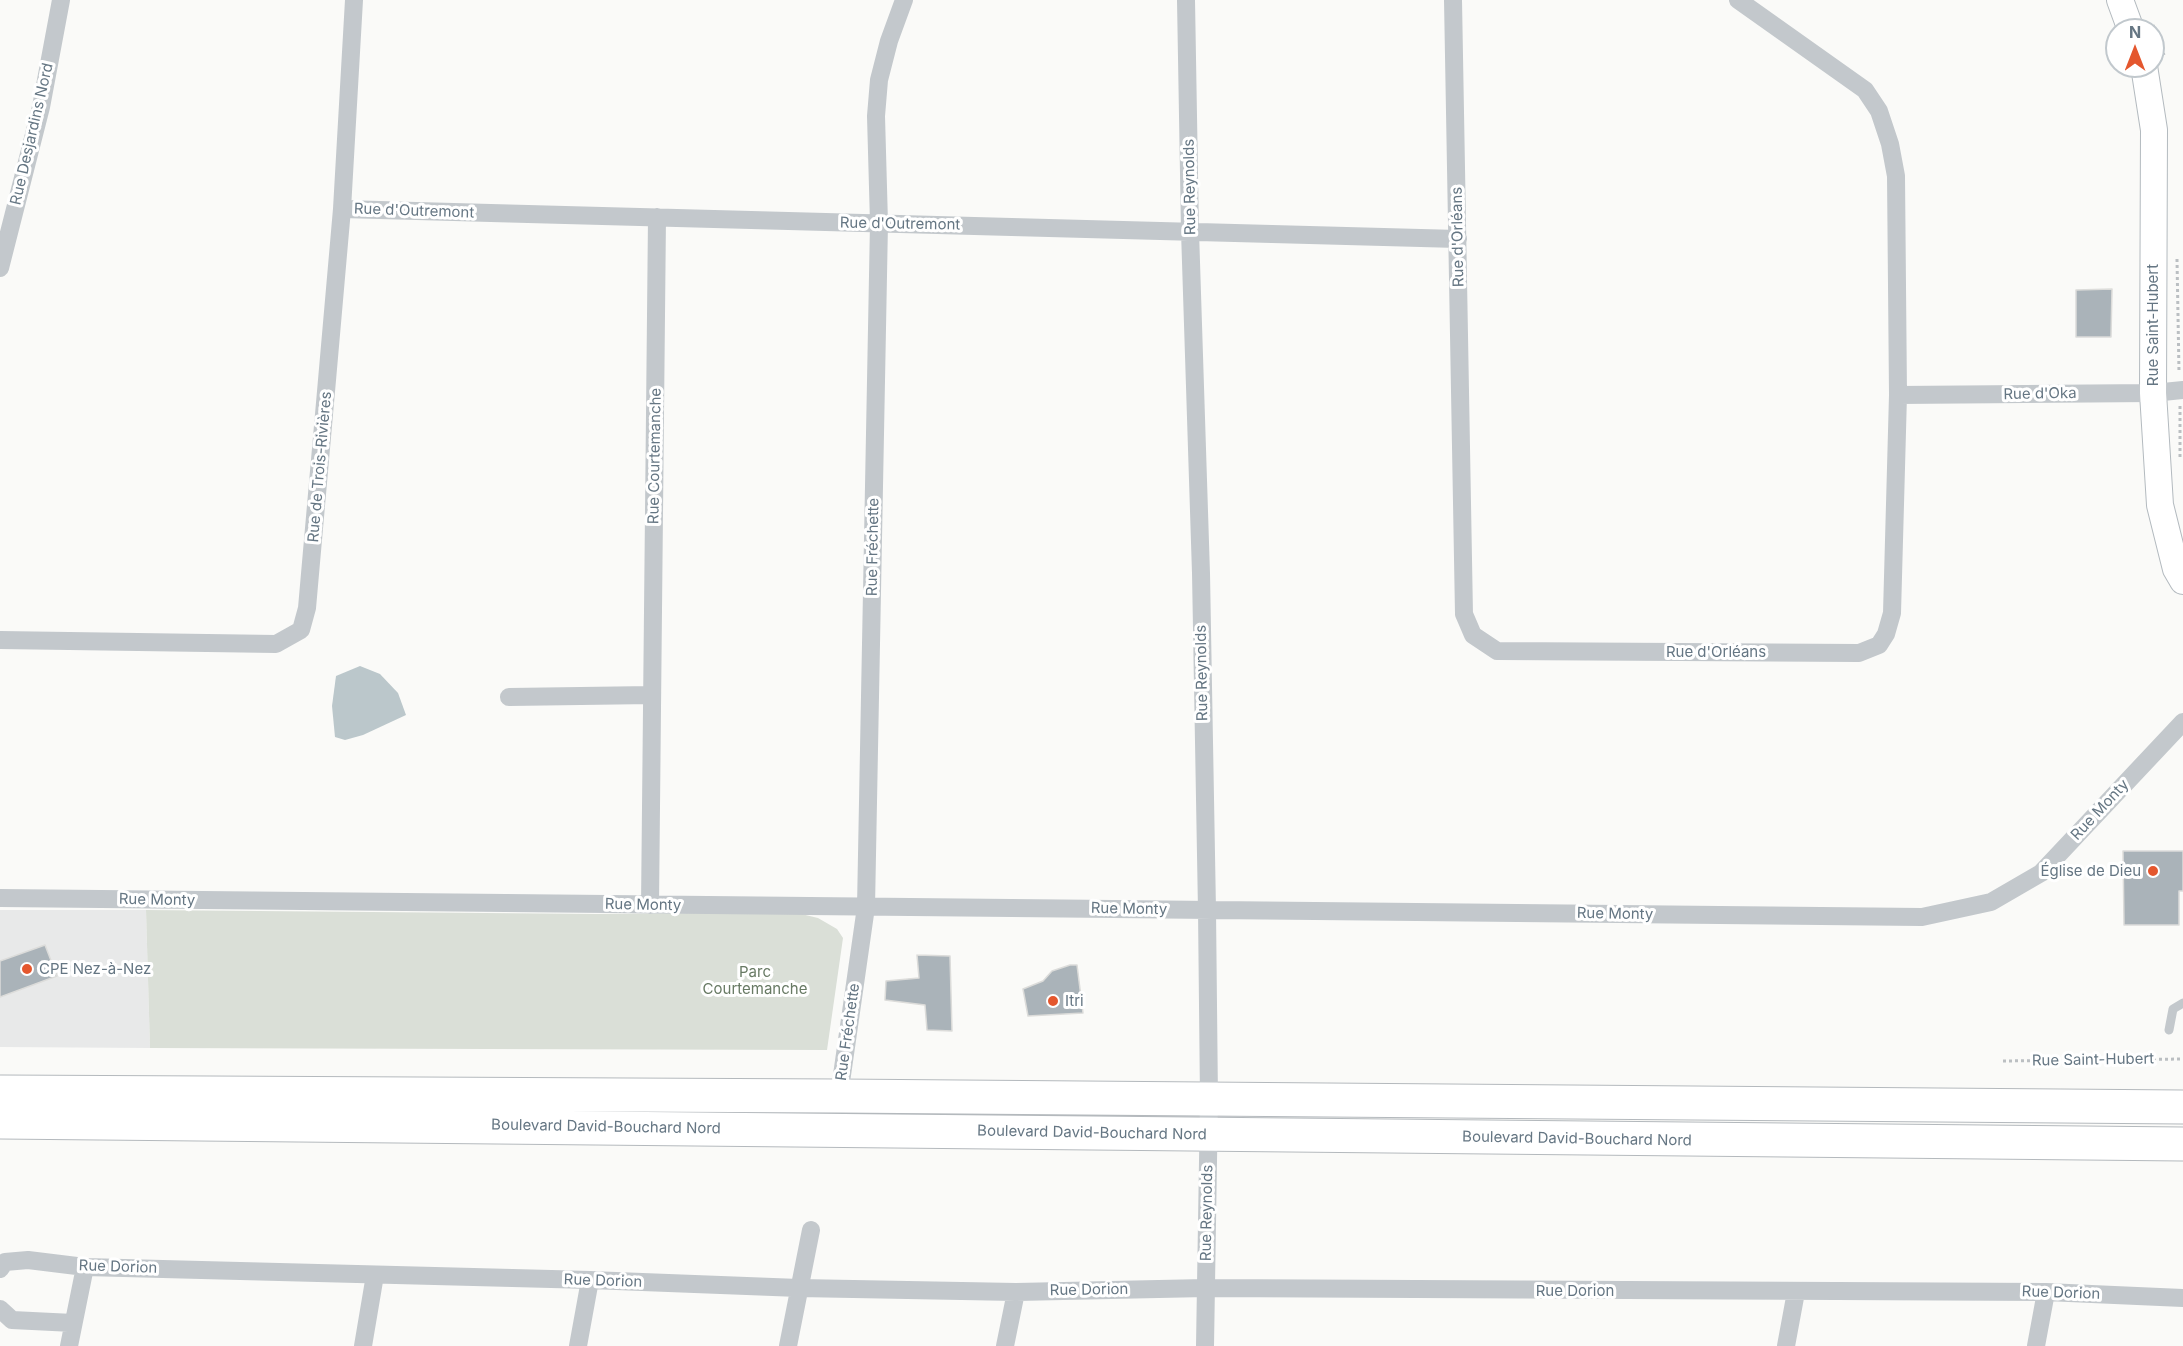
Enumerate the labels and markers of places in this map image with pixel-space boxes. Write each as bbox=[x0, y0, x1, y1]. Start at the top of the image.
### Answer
place label: Église de Dieu bbox=[2040, 862, 2141, 880]
marker: Église de Dieu bbox=[2146, 864, 2160, 878]
place label: CPE Nez-à-Nez bbox=[39, 960, 151, 978]
marker: CPE Nez-à-Nez bbox=[20, 962, 34, 976]
place label: Itri bbox=[1065, 992, 1084, 1010]
marker: Itri bbox=[1046, 994, 1060, 1008]

